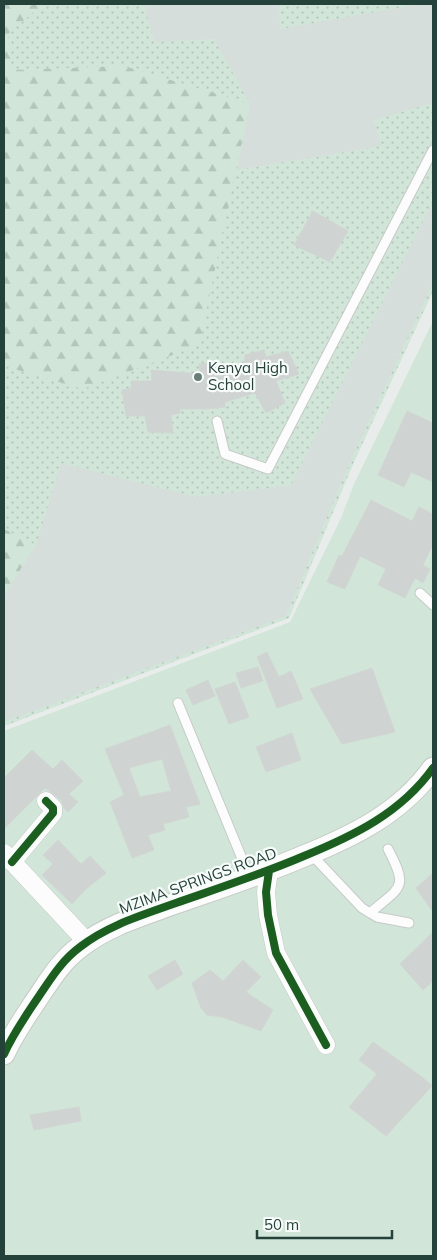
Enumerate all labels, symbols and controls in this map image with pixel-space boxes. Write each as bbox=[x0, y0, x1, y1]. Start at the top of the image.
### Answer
place label: Kenya High School bbox=[208, 358, 288, 394]
marker: Kenya High School bbox=[192, 371, 204, 383]
street label: MZIMA SPRINGS ROAD bbox=[116, 843, 279, 918]
scale bar bbox=[257, 1208, 392, 1240]
text: 50 m bbox=[264, 1215, 299, 1234]

